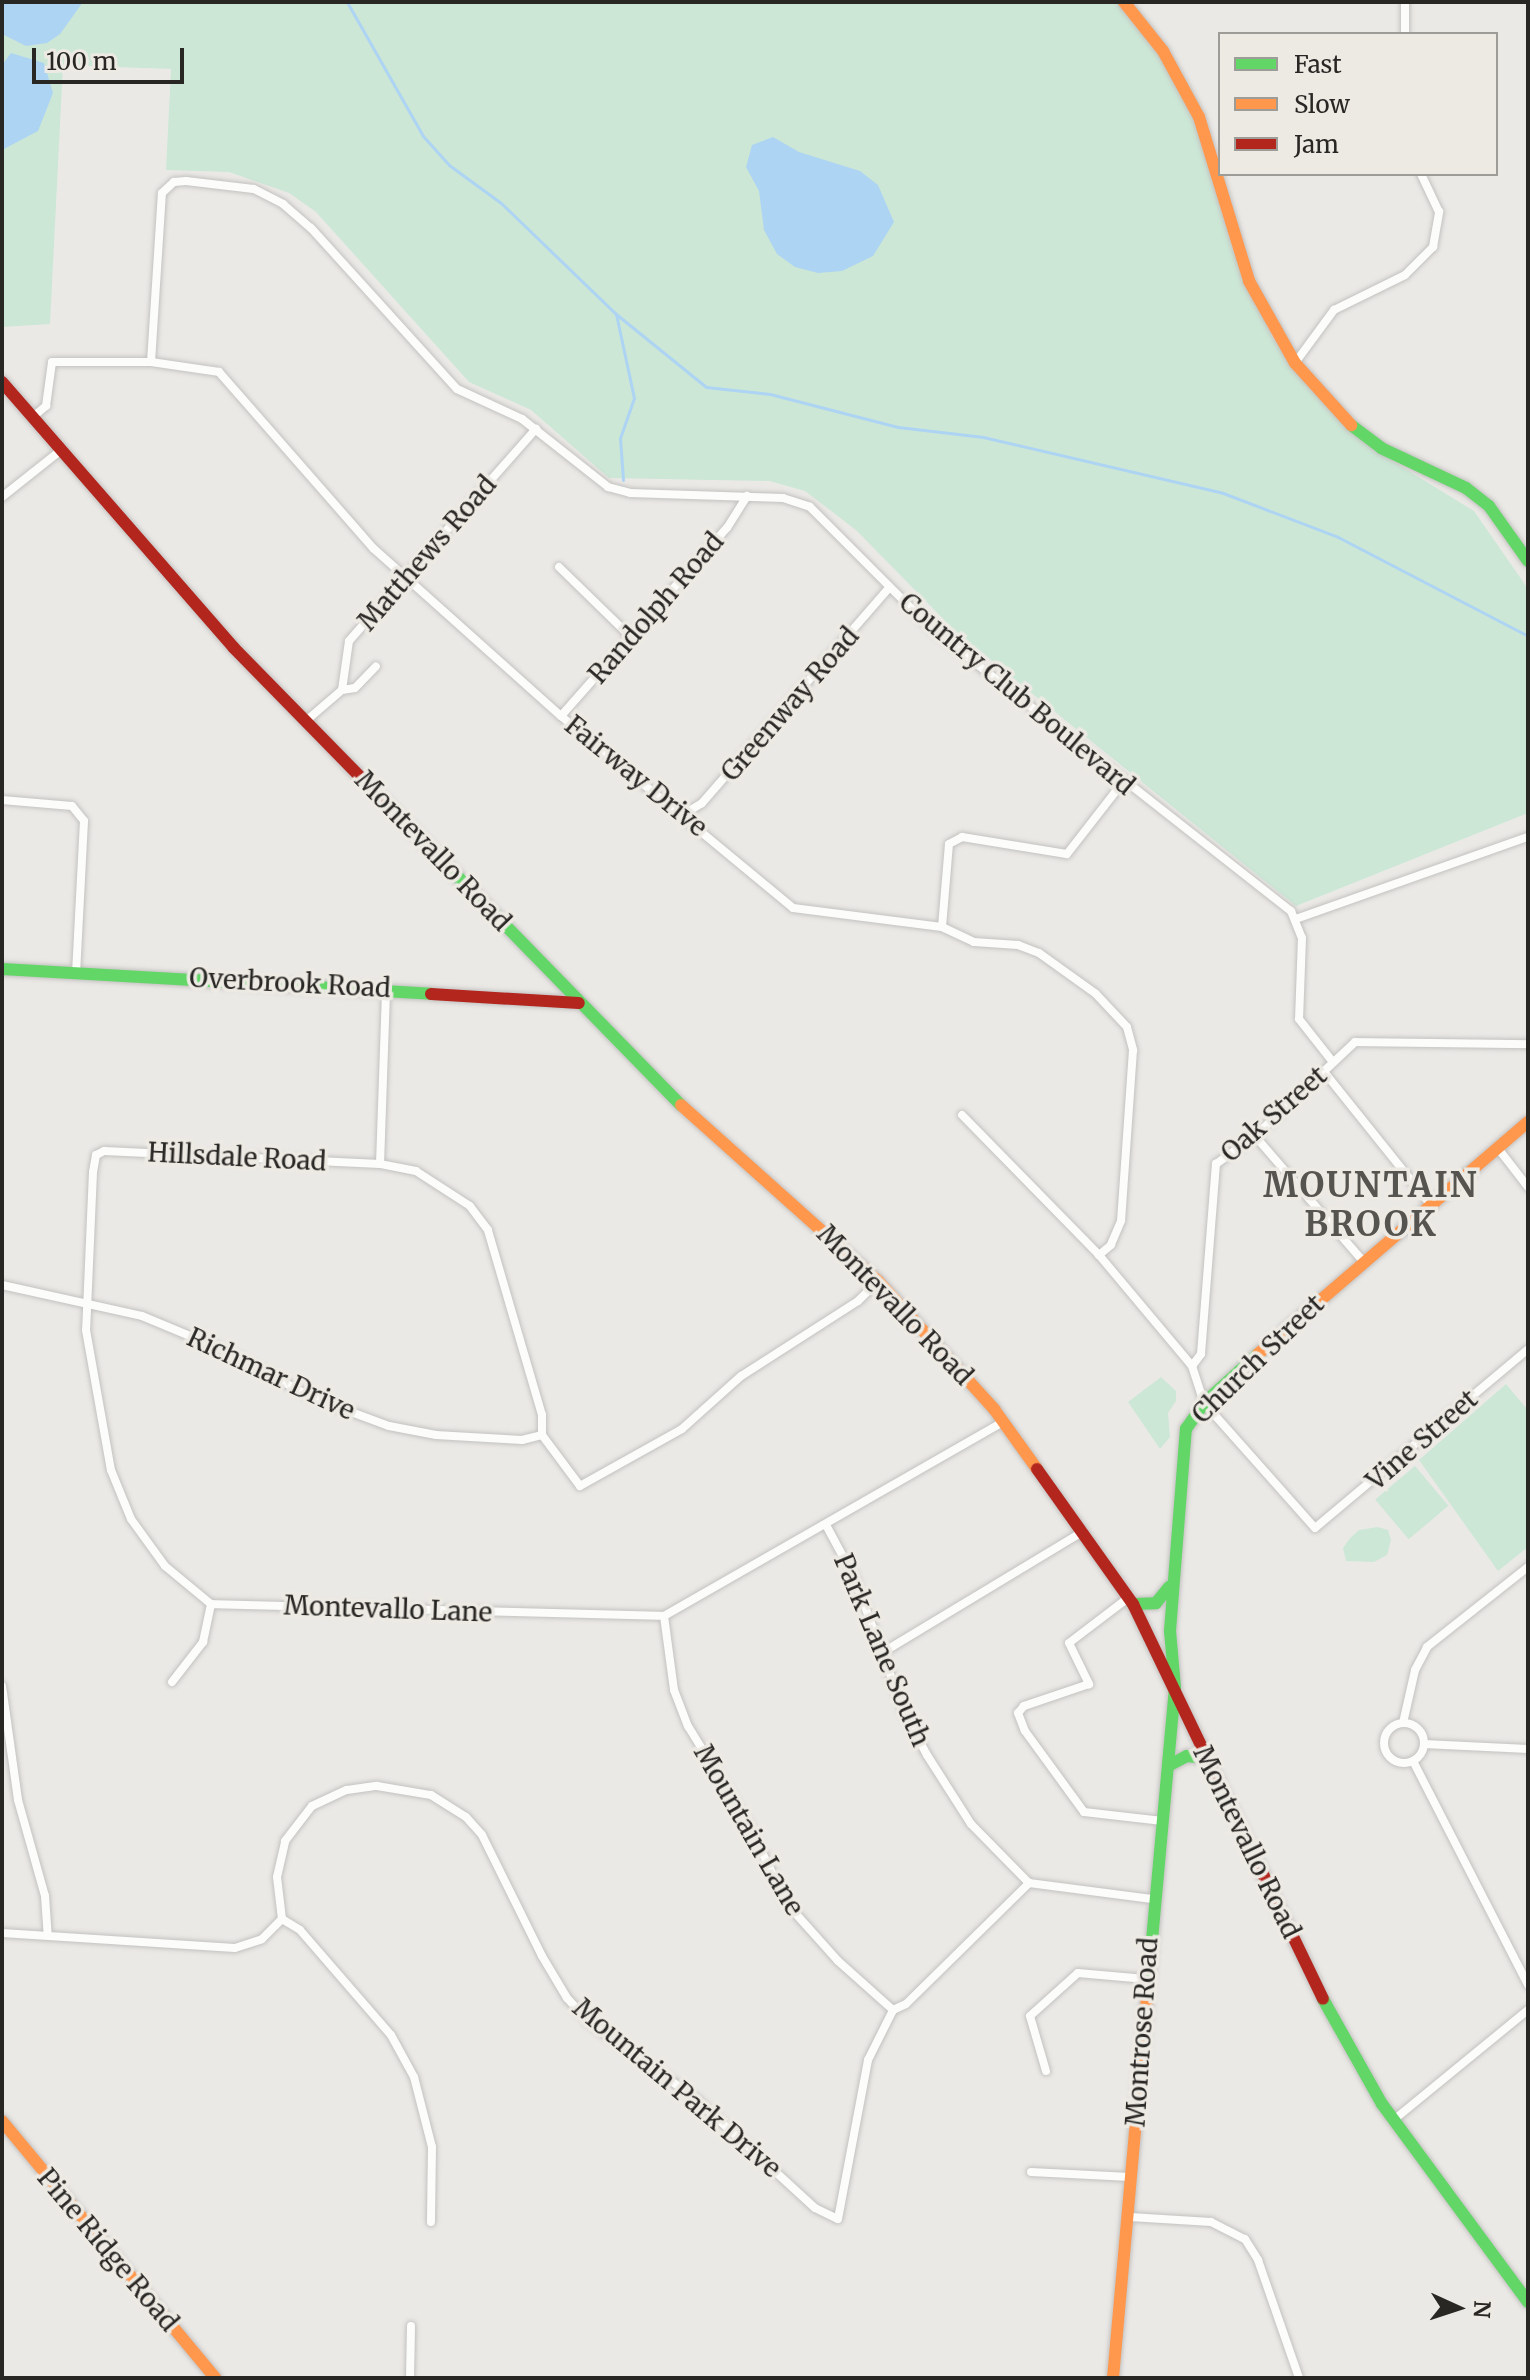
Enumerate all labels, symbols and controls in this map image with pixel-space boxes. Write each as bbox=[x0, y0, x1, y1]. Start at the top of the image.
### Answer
scale bar bbox=[36, 32, 188, 82]
legend bbox=[1218, 32, 1498, 176]
text: 100 m bbox=[46, 46, 116, 77]
text: Fast bbox=[1294, 49, 1342, 80]
text: Slow bbox=[1294, 89, 1350, 120]
text: Jam bbox=[1294, 129, 1339, 160]
street label: Matthews Road bbox=[351, 469, 503, 637]
street label: Randolph Road bbox=[582, 526, 730, 690]
street label: Country Club Boulevard bbox=[893, 587, 1141, 801]
street label: Greenway Road bbox=[715, 621, 865, 787]
street label: Fairway Drive bbox=[559, 709, 713, 843]
street label: Montevallo Road bbox=[349, 765, 517, 937]
street label: Overbrook Road bbox=[188, 962, 392, 1004]
street label: Oak Street bbox=[1215, 1060, 1333, 1168]
street label: Hillsdale Road bbox=[147, 1137, 327, 1177]
district label: MOUNTAIN BROOK bbox=[1263, 1165, 1479, 1244]
street label: Montevallo Road bbox=[811, 1219, 979, 1391]
street label: Church Street bbox=[1186, 1288, 1330, 1430]
street label: Richmar Drive bbox=[182, 1322, 360, 1426]
street label: Vine Street bbox=[1360, 1383, 1484, 1497]
street label: Park Lane South bbox=[827, 1549, 937, 1751]
street label: Montevallo Lane bbox=[283, 1590, 493, 1628]
street label: Mountain Lane bbox=[688, 1739, 810, 1921]
street label: Montevallo Road bbox=[1187, 1741, 1307, 1943]
street label: Montrose Road bbox=[1120, 1936, 1164, 2128]
street label: Mountain Park Drive bbox=[567, 1992, 787, 2184]
street label: Pine Ridge Road bbox=[31, 2162, 185, 2338]
north arrow bbox=[1418, 2268, 1498, 2348]
text: N bbox=[1468, 2300, 1496, 2319]

